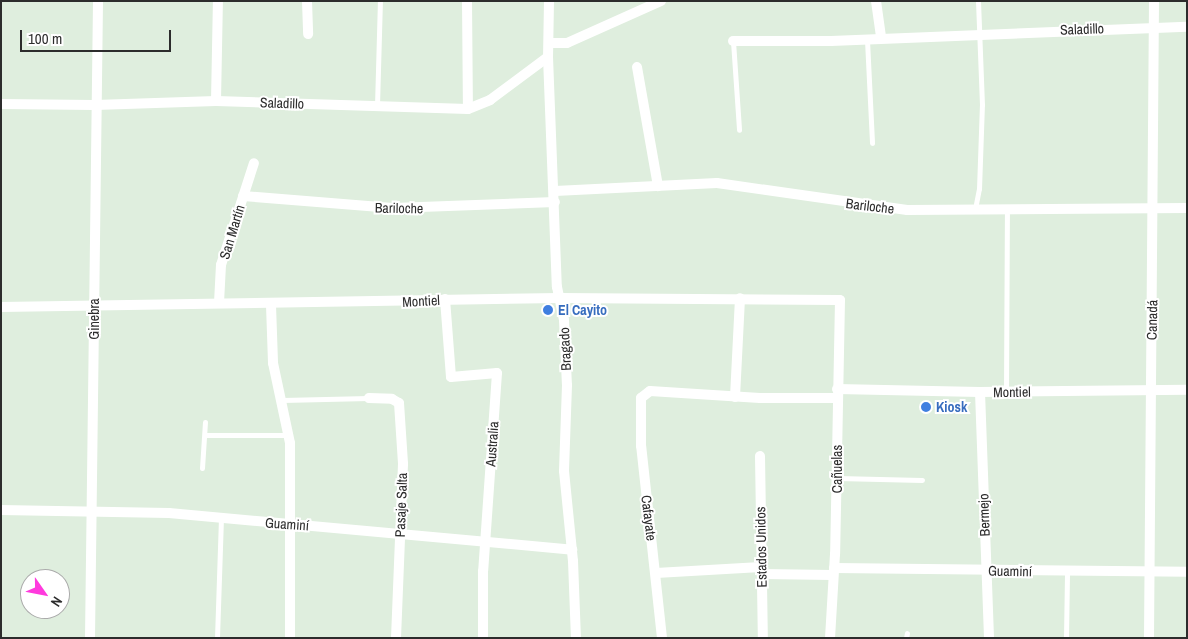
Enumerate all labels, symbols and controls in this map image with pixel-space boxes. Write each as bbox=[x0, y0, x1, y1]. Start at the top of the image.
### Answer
scale bar bbox=[22, 20, 174, 52]
street label: Saladillo bbox=[1060, 20, 1104, 38]
text: 100 m bbox=[28, 28, 62, 49]
street label: Saladillo bbox=[260, 94, 304, 112]
street label: Bariloche bbox=[845, 195, 895, 217]
street label: Bariloche bbox=[375, 199, 423, 217]
street label: San Martín bbox=[216, 203, 248, 261]
street label: Montiel bbox=[402, 292, 440, 310]
street label: Ginebra bbox=[86, 298, 102, 340]
street label: Canadá bbox=[1143, 300, 1161, 340]
place label: El Cayito bbox=[558, 302, 607, 318]
marker: El Cayito bbox=[542, 304, 554, 316]
street label: Bragado bbox=[555, 327, 575, 371]
street label: Montiel bbox=[993, 383, 1031, 401]
place label: Kiosk bbox=[936, 399, 967, 415]
marker: Kiosk bbox=[920, 401, 932, 413]
street label: Australia bbox=[482, 421, 502, 467]
street label: Cañuelas bbox=[829, 445, 845, 493]
street label: Pasaje Salta bbox=[391, 472, 411, 538]
street label: Bermejo bbox=[975, 493, 993, 537]
street label: Cafayate bbox=[638, 494, 660, 542]
street label: Estados Unidos bbox=[752, 506, 770, 588]
street label: Guaminí bbox=[264, 514, 310, 534]
street label: Guaminí bbox=[988, 562, 1032, 580]
north arrow bbox=[20, 569, 70, 619]
text: N bbox=[47, 593, 67, 610]

